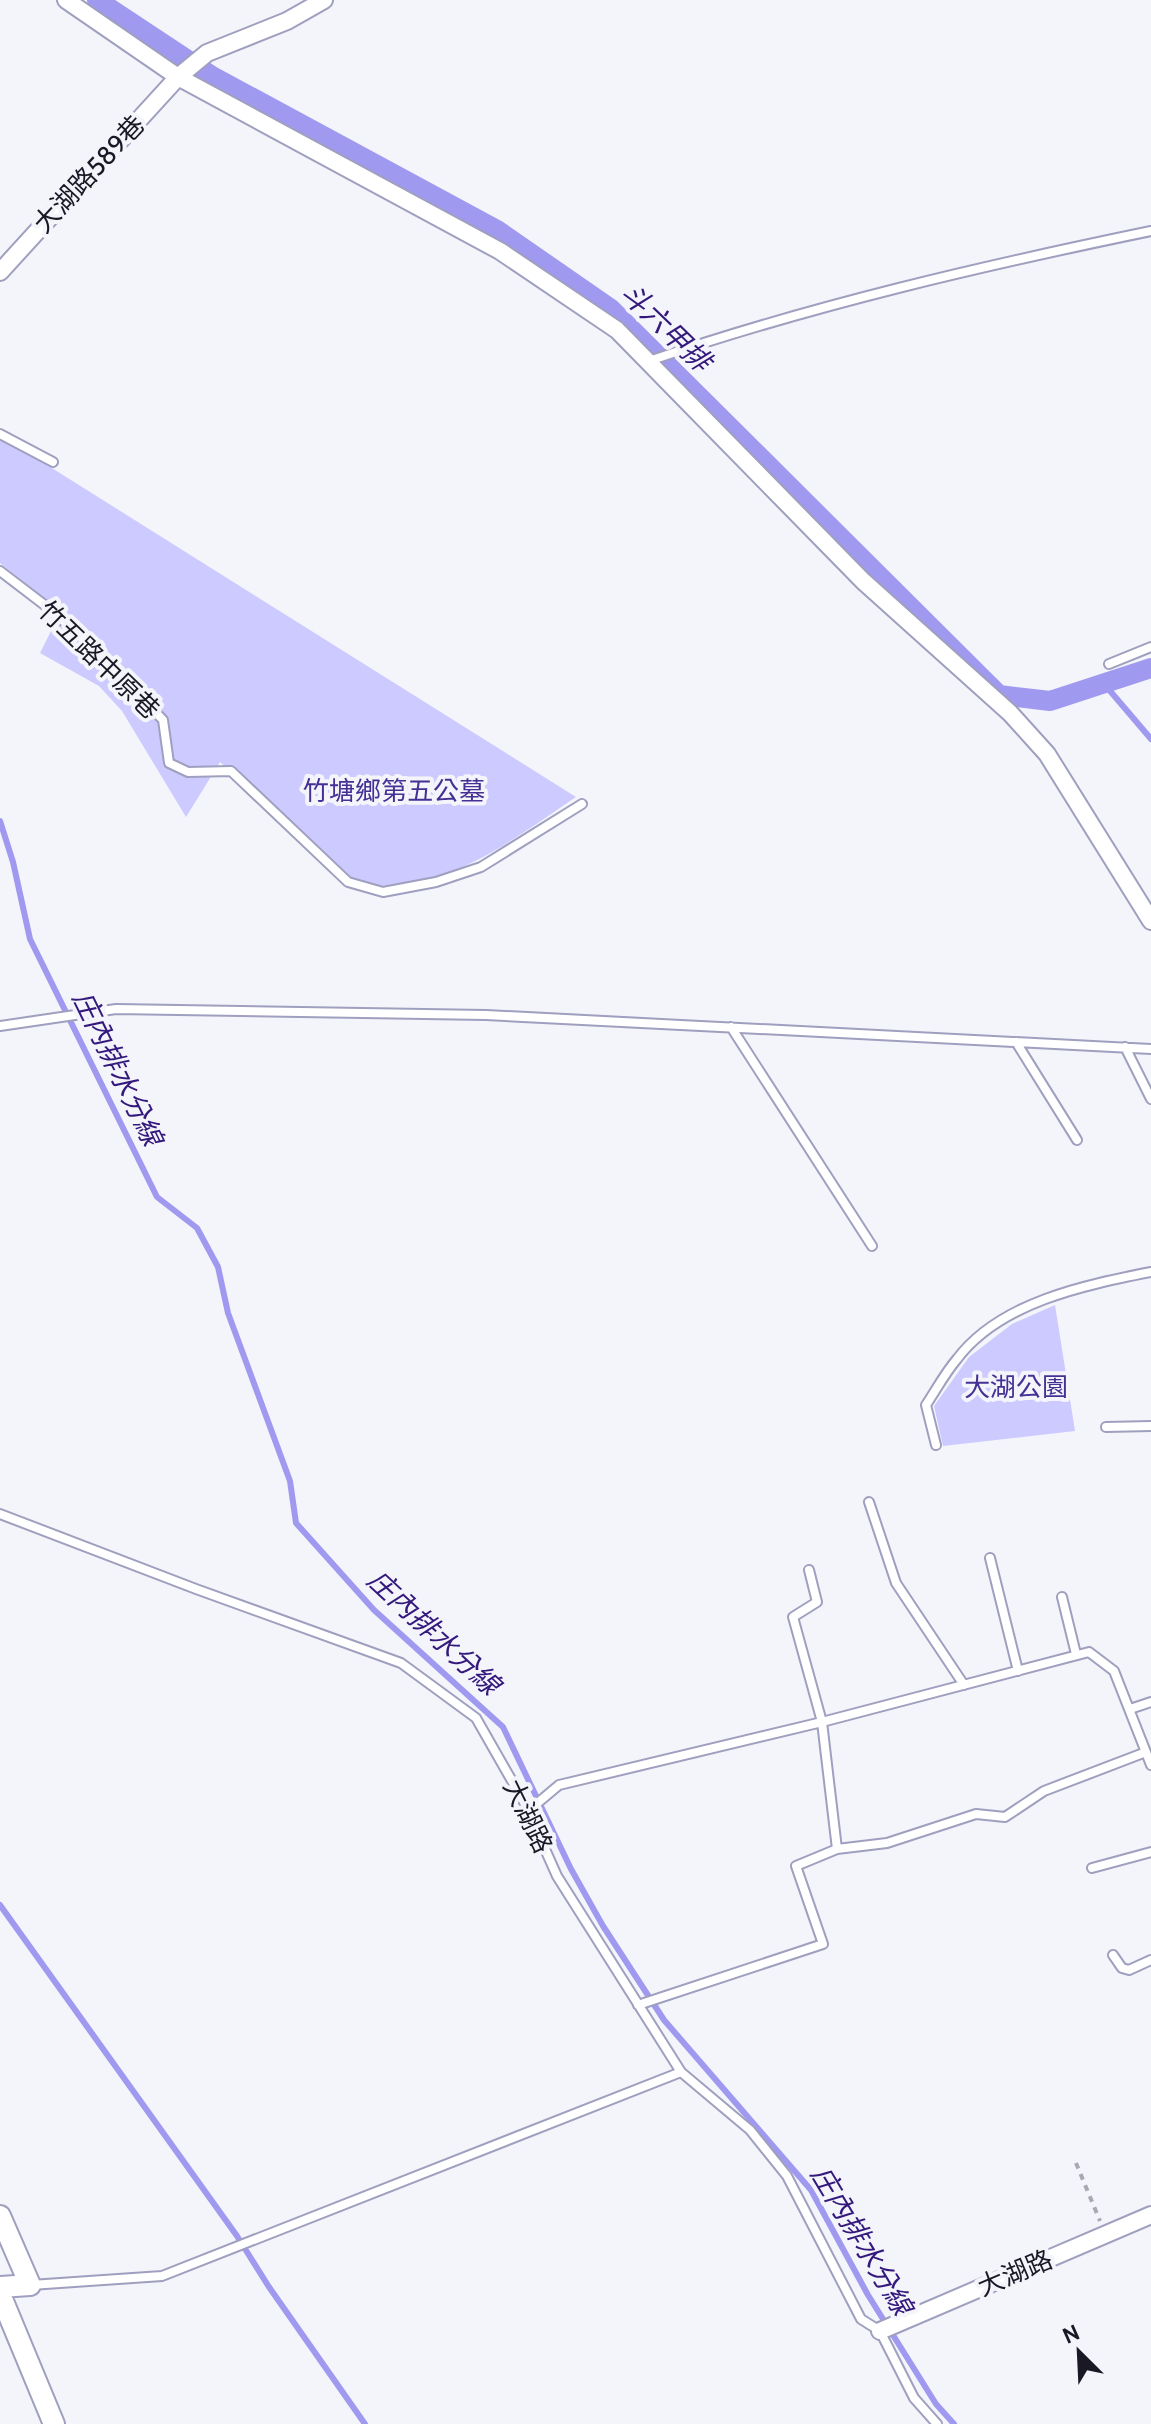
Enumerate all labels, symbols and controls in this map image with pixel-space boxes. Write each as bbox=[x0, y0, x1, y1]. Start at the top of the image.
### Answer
street label: 大湖路589巷 bbox=[27, 109, 151, 239]
water label: 斗六甲排 bbox=[614, 276, 721, 381]
street label: 竹五路中原巷 bbox=[32, 594, 166, 726]
park label: 竹塘鄉第五公墓 bbox=[303, 775, 485, 807]
water label: 庄內排水分線 bbox=[66, 985, 171, 1154]
park label: 大湖公園 bbox=[964, 1371, 1068, 1403]
water label: 庄內排水分線 bbox=[361, 1562, 509, 1704]
street label: 大湖路 bbox=[497, 1774, 559, 1858]
water label: 庄內排水分線 bbox=[804, 2159, 921, 2323]
street label: 大湖路 bbox=[973, 2243, 1057, 2303]
north arrow bbox=[1039, 2312, 1119, 2392]
text: N bbox=[1058, 2319, 1084, 2350]

